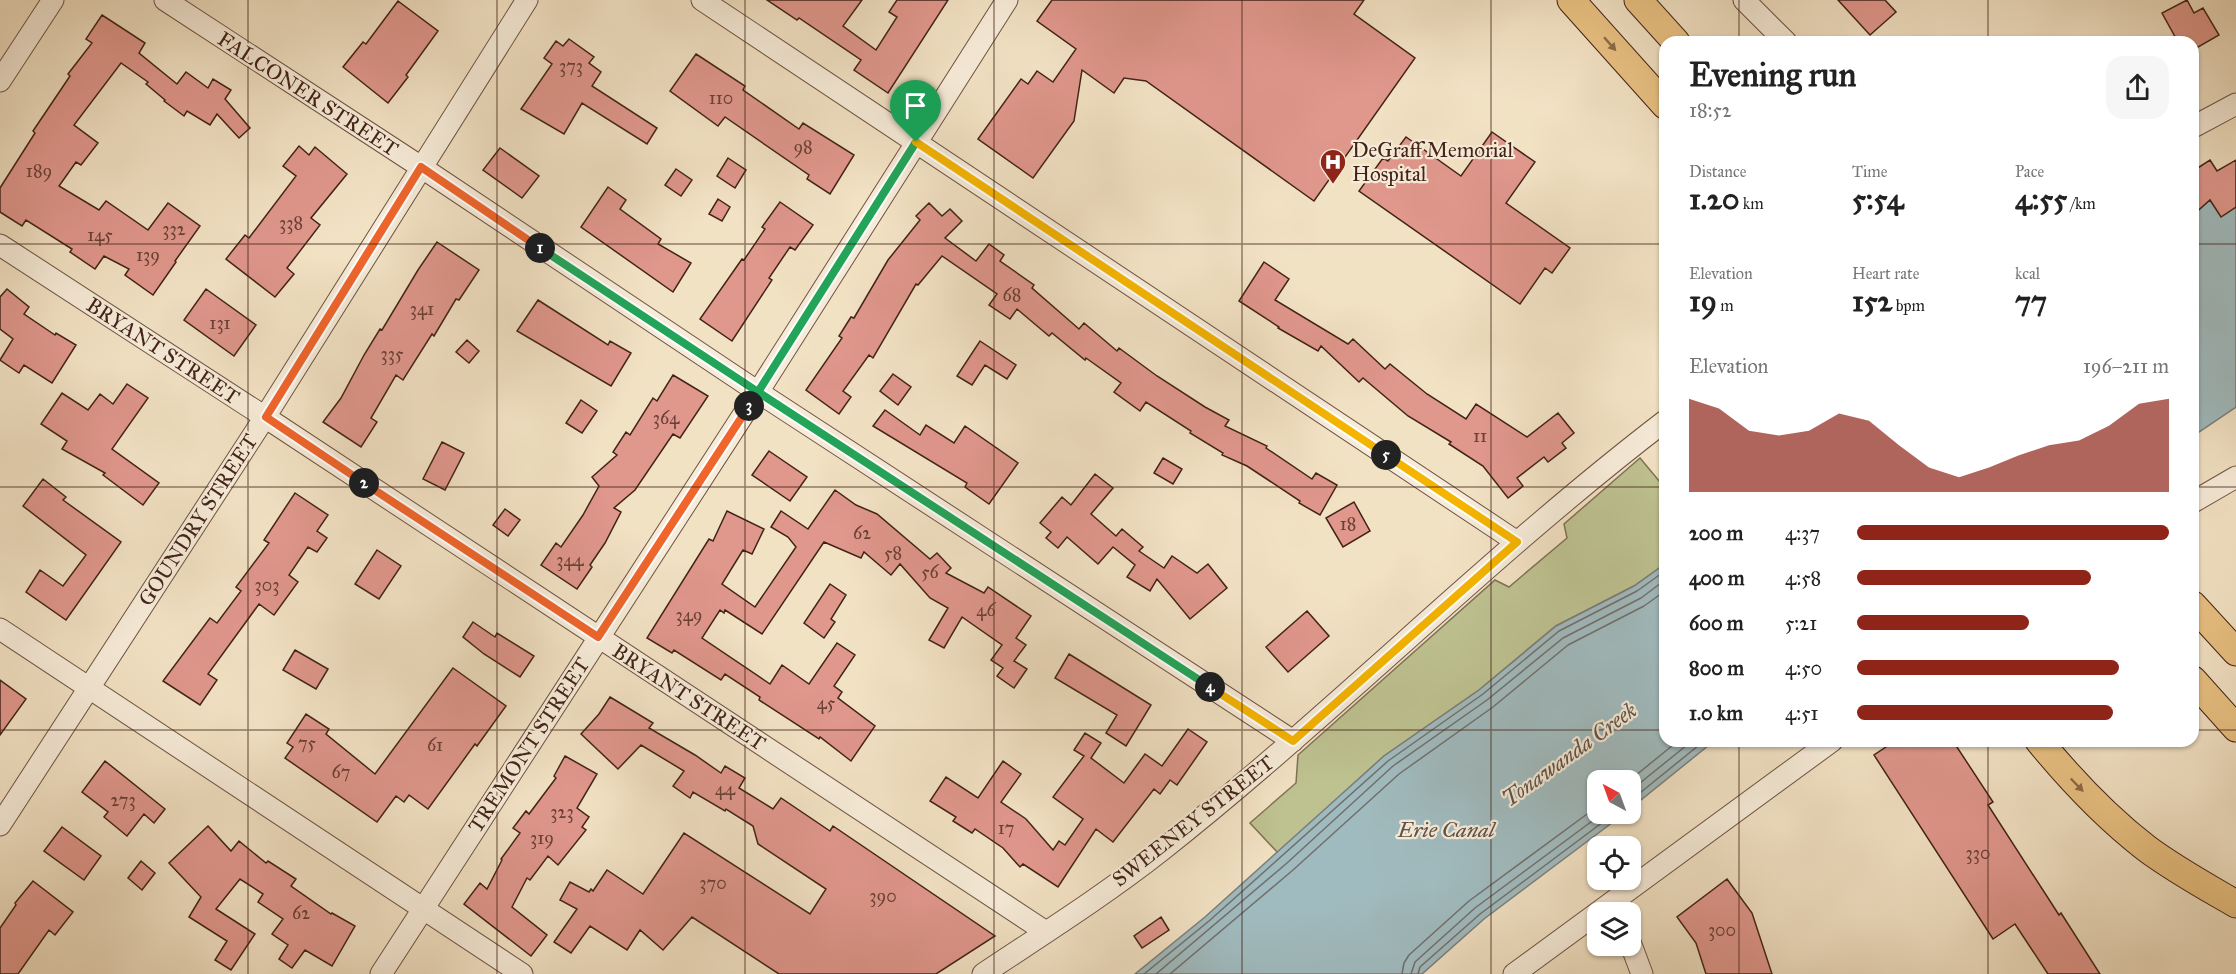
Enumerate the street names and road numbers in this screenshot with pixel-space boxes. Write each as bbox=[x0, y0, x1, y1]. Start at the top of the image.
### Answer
street label: FALCONER STREET bbox=[213, 26, 403, 162]
street label: BRYANT STREET bbox=[81, 292, 245, 410]
street label: GOUNDRY STREET bbox=[133, 429, 263, 611]
street label: BRYANT STREET bbox=[607, 638, 771, 756]
street label: TREMONT STREET bbox=[463, 652, 595, 838]
street label: SWEENEY STREET bbox=[1107, 750, 1279, 892]

